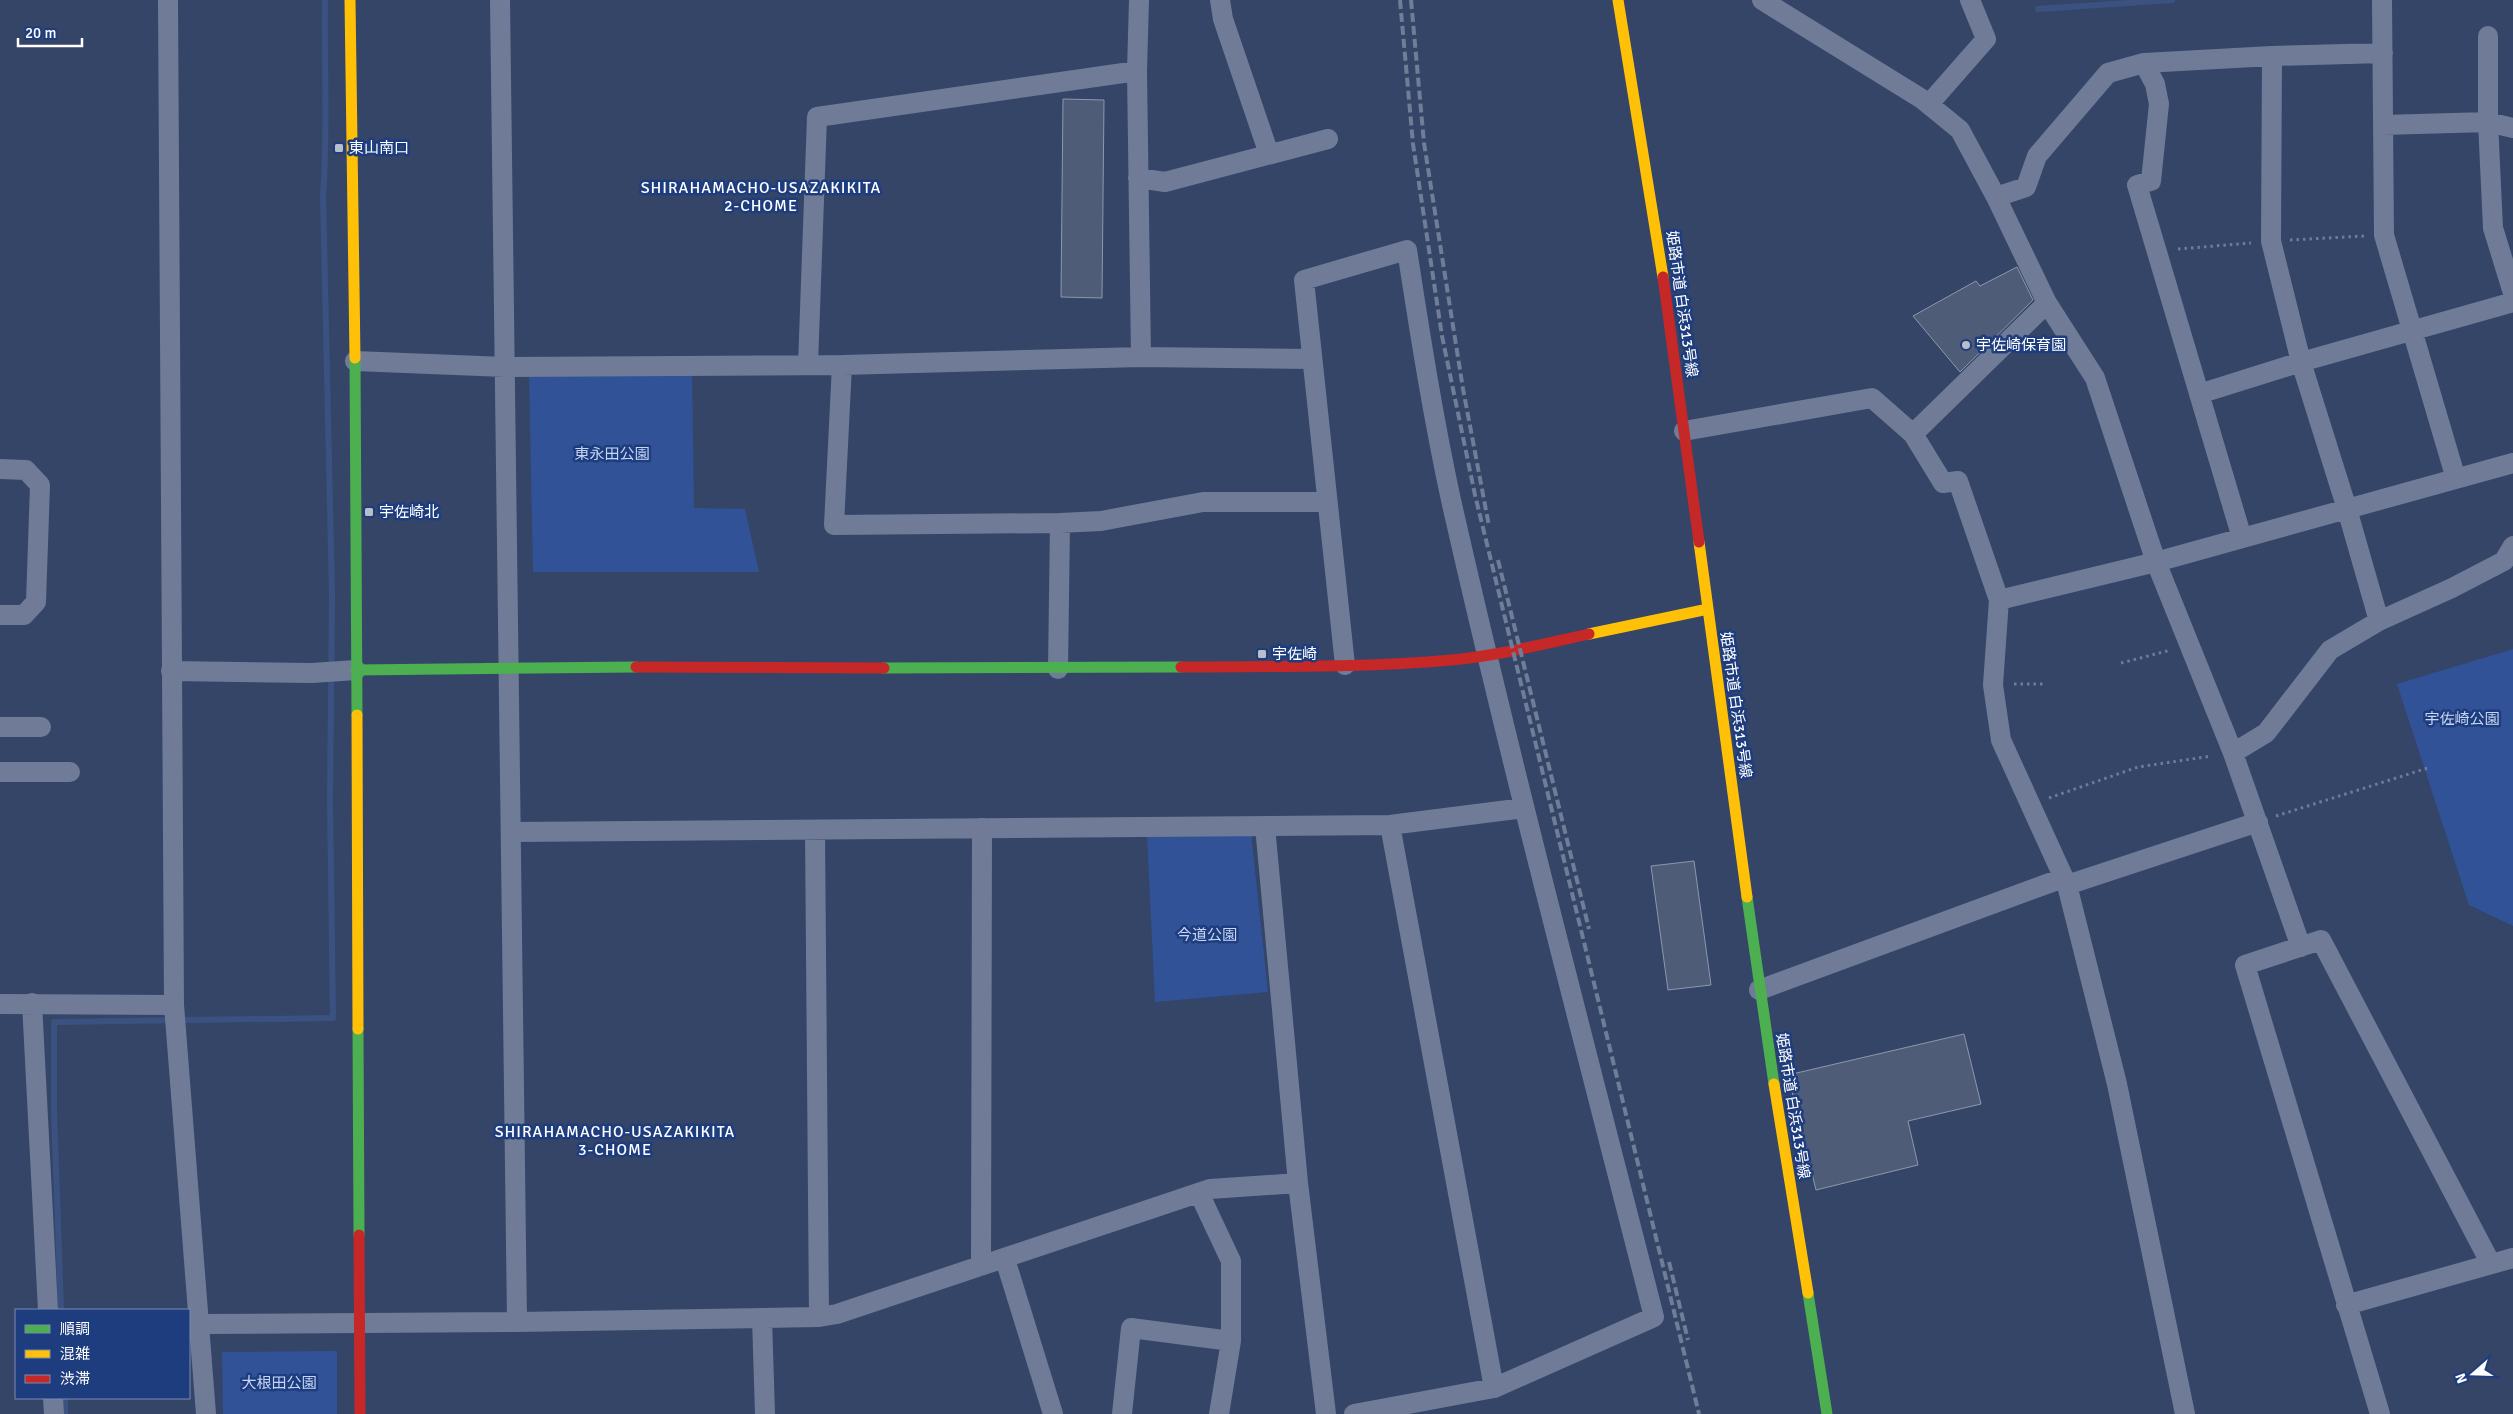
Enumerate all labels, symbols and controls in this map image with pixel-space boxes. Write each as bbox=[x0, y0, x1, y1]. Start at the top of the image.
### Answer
scale bar bbox=[18, 15, 81, 47]
text: 20 m bbox=[25, 24, 56, 42]
place label: 東山南口 bbox=[349, 139, 409, 157]
marker: 東山南口 bbox=[333, 142, 345, 154]
district label: SHIRAHAMACHO-USAZAKIKITA 2-CHOME bbox=[641, 178, 881, 216]
street label: 姫路市道 白浜313号線 bbox=[1663, 230, 1701, 378]
place label: 宇佐崎保育園 bbox=[1976, 336, 2066, 354]
marker: 宇佐崎保育園 bbox=[1960, 339, 1972, 351]
park label: 東永田公園 bbox=[574, 445, 650, 463]
place label: 宇佐崎北 bbox=[379, 503, 439, 521]
marker: 宇佐崎北 bbox=[363, 506, 375, 518]
street label: 姫路市道 白浜313号線 bbox=[1717, 631, 1755, 779]
place label: 宇佐崎 bbox=[1272, 645, 1317, 663]
marker: 宇佐崎 bbox=[1256, 648, 1268, 660]
park label: 宇佐崎公園 bbox=[2424, 710, 2500, 728]
park label: 今道公園 bbox=[1177, 926, 1237, 944]
street label: 姫路市道 白浜313号線 bbox=[1773, 1032, 1813, 1180]
district label: SHIRAHAMACHO-USAZAKIKITA 3-CHOME bbox=[495, 1122, 735, 1160]
legend bbox=[15, 1309, 190, 1399]
text: 順調 bbox=[60, 1320, 90, 1338]
text: 混雑 bbox=[60, 1345, 90, 1363]
north arrow bbox=[2448, 1349, 2498, 1399]
text: 渋滞 bbox=[60, 1370, 90, 1388]
text: N bbox=[2452, 1371, 2471, 1386]
park label: 大根田公園 bbox=[241, 1374, 317, 1392]

